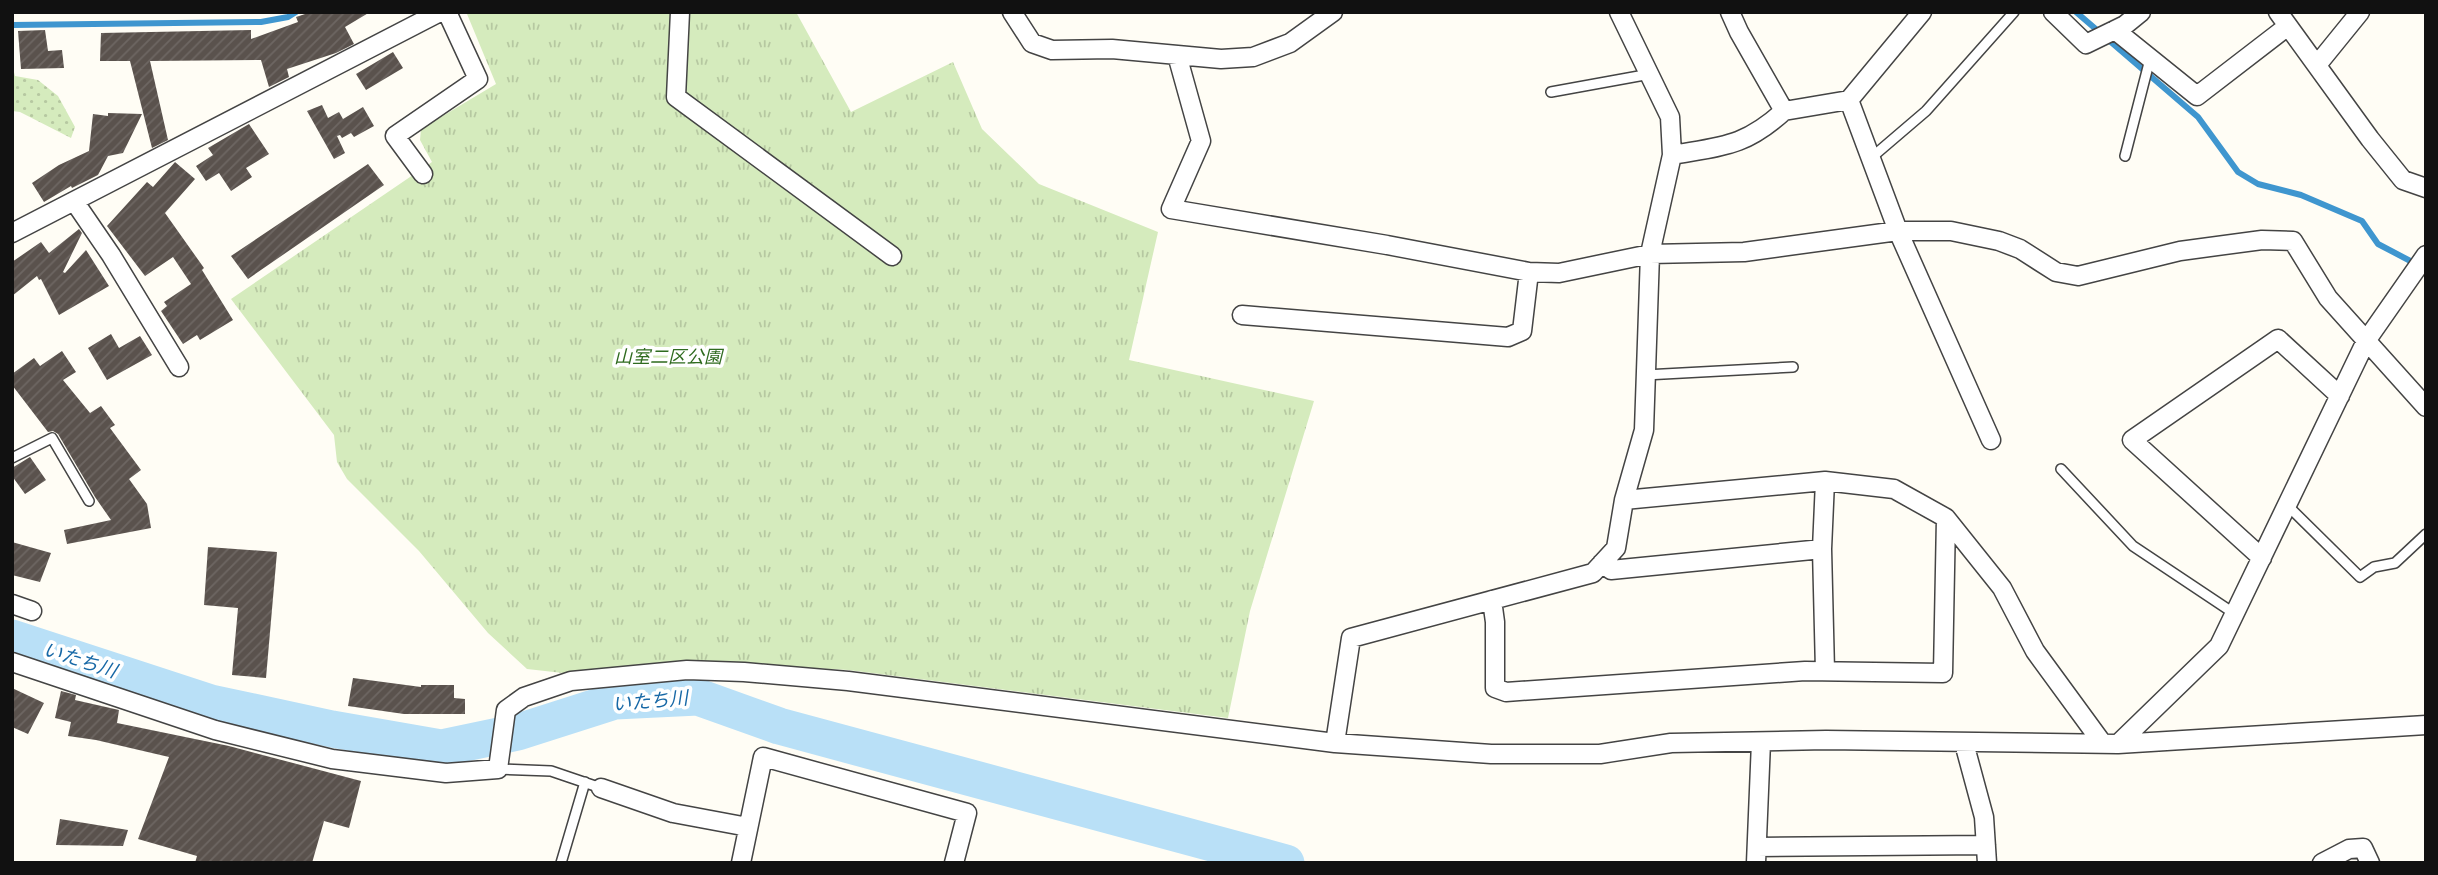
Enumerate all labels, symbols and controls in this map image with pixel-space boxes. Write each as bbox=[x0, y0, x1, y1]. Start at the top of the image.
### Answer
park label: 山室二区公園 bbox=[614, 346, 725, 367]
water label: いたち川 bbox=[40, 637, 122, 683]
water label: いたち川 bbox=[611, 686, 691, 716]

